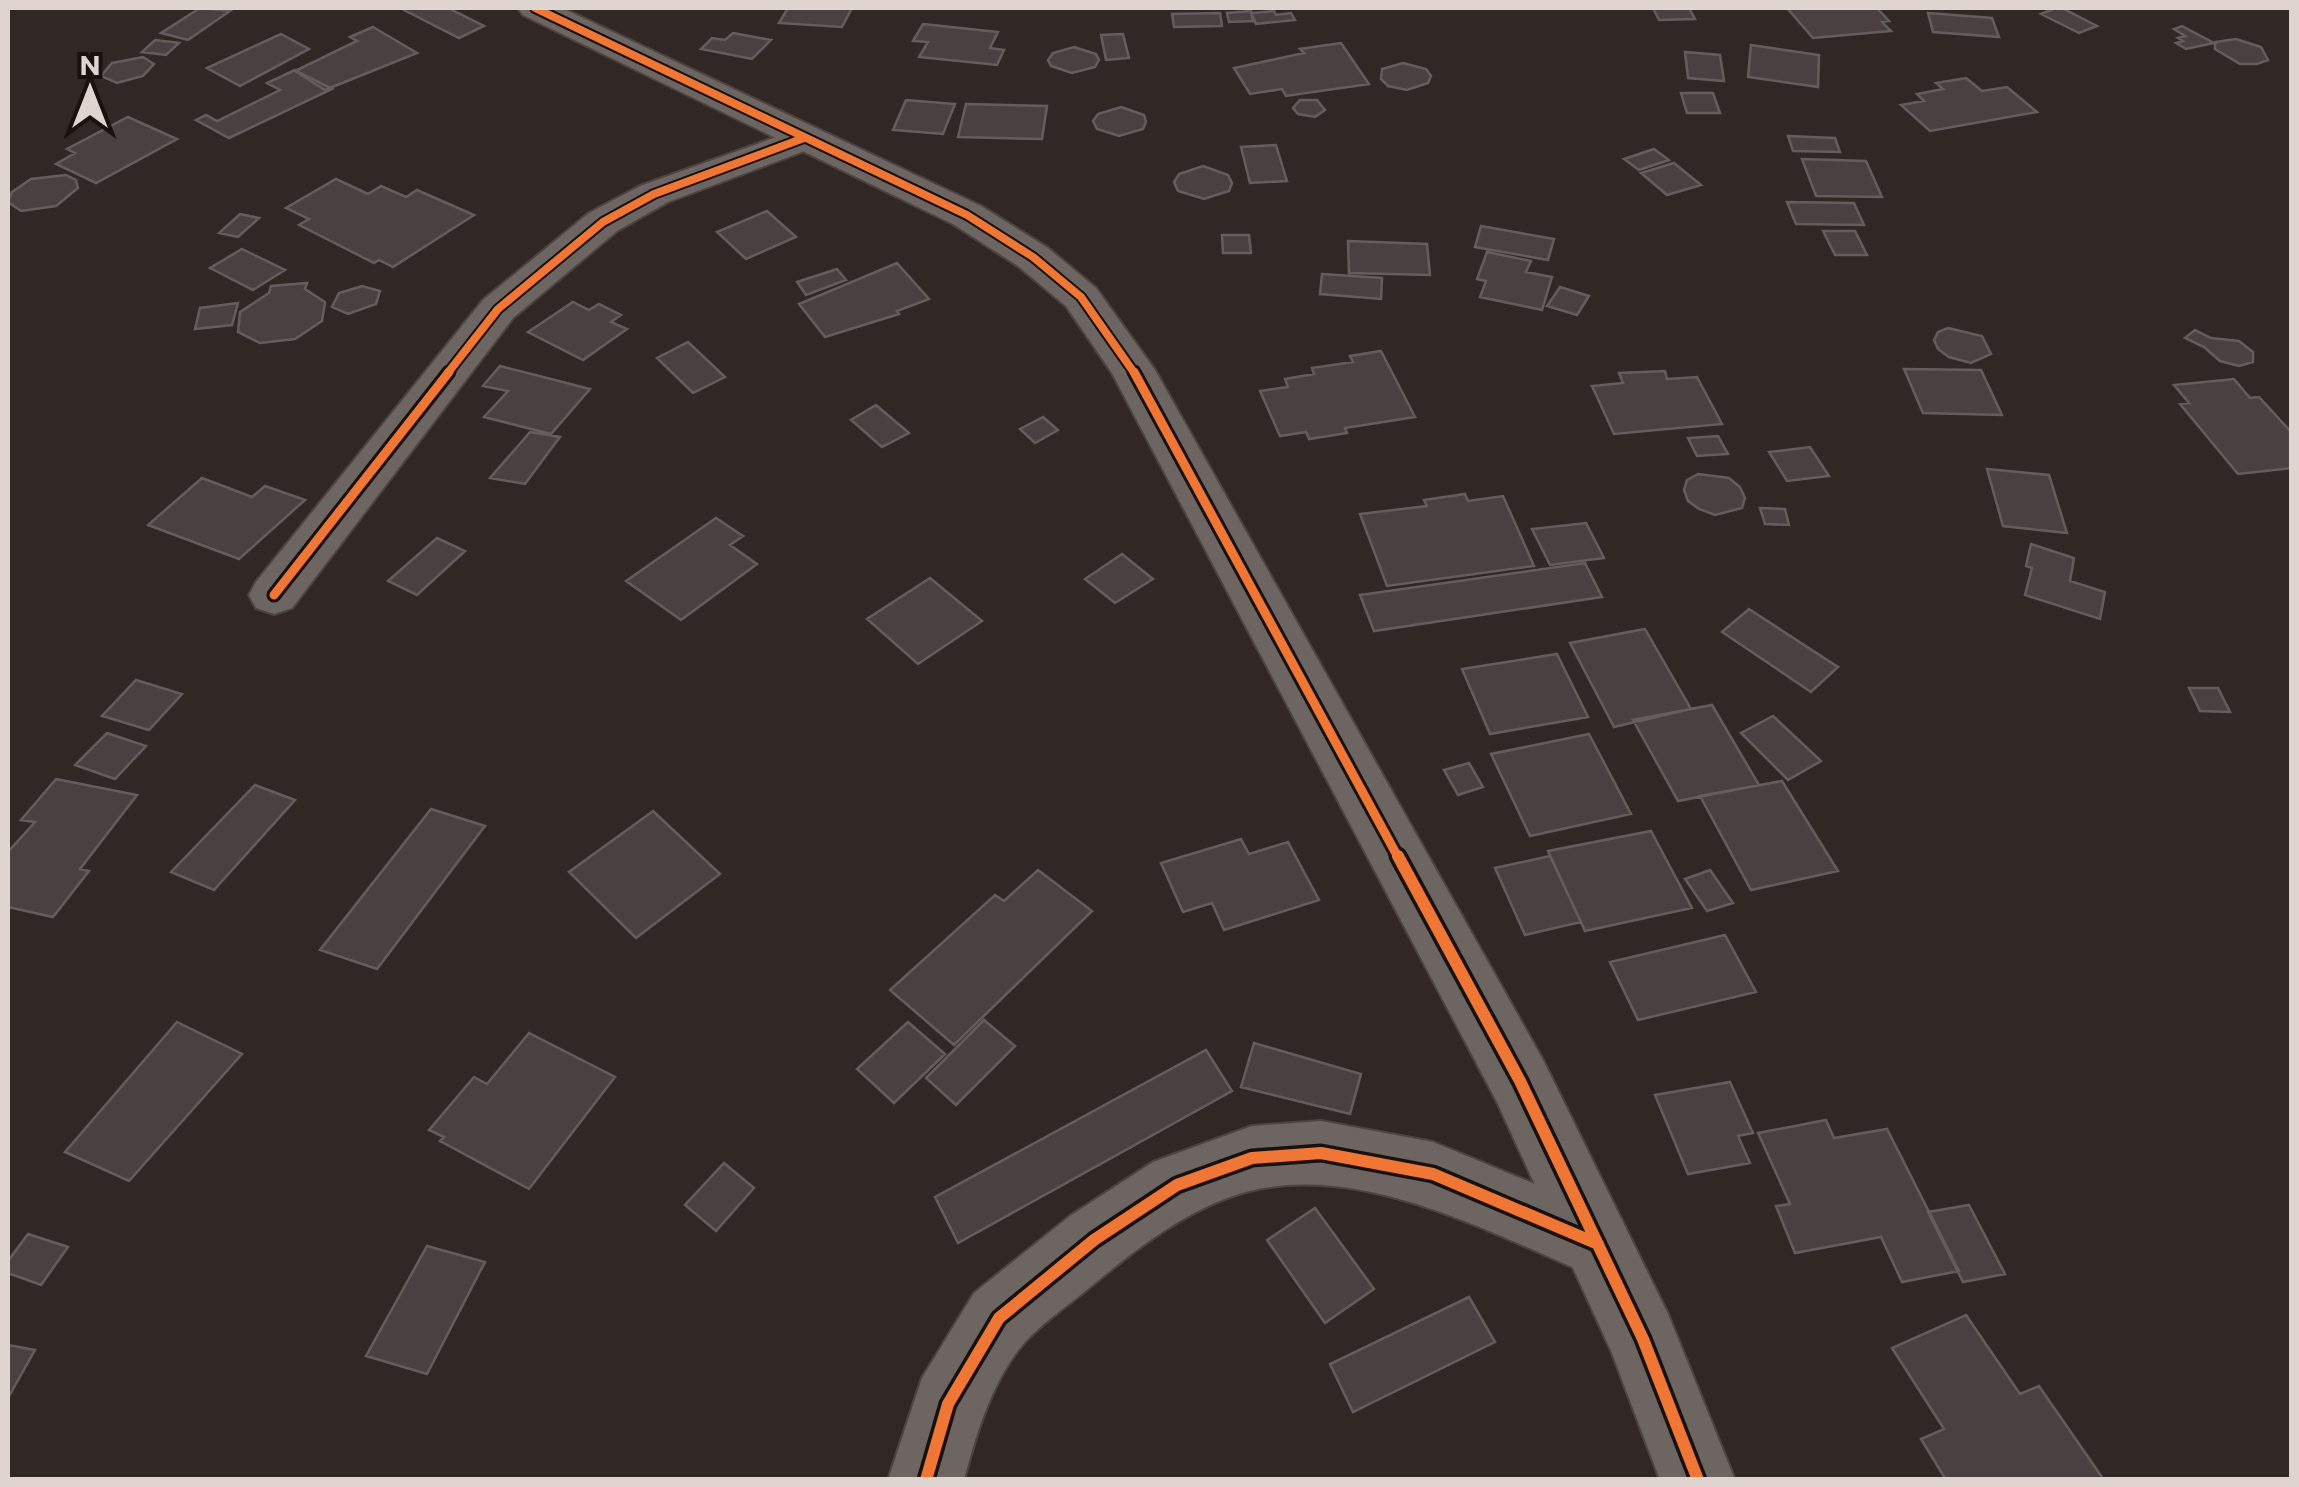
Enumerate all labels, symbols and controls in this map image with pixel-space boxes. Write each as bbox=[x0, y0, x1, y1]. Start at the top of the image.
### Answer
north arrow bbox=[40, 40, 140, 140]
text: N bbox=[80, 47, 101, 81]

